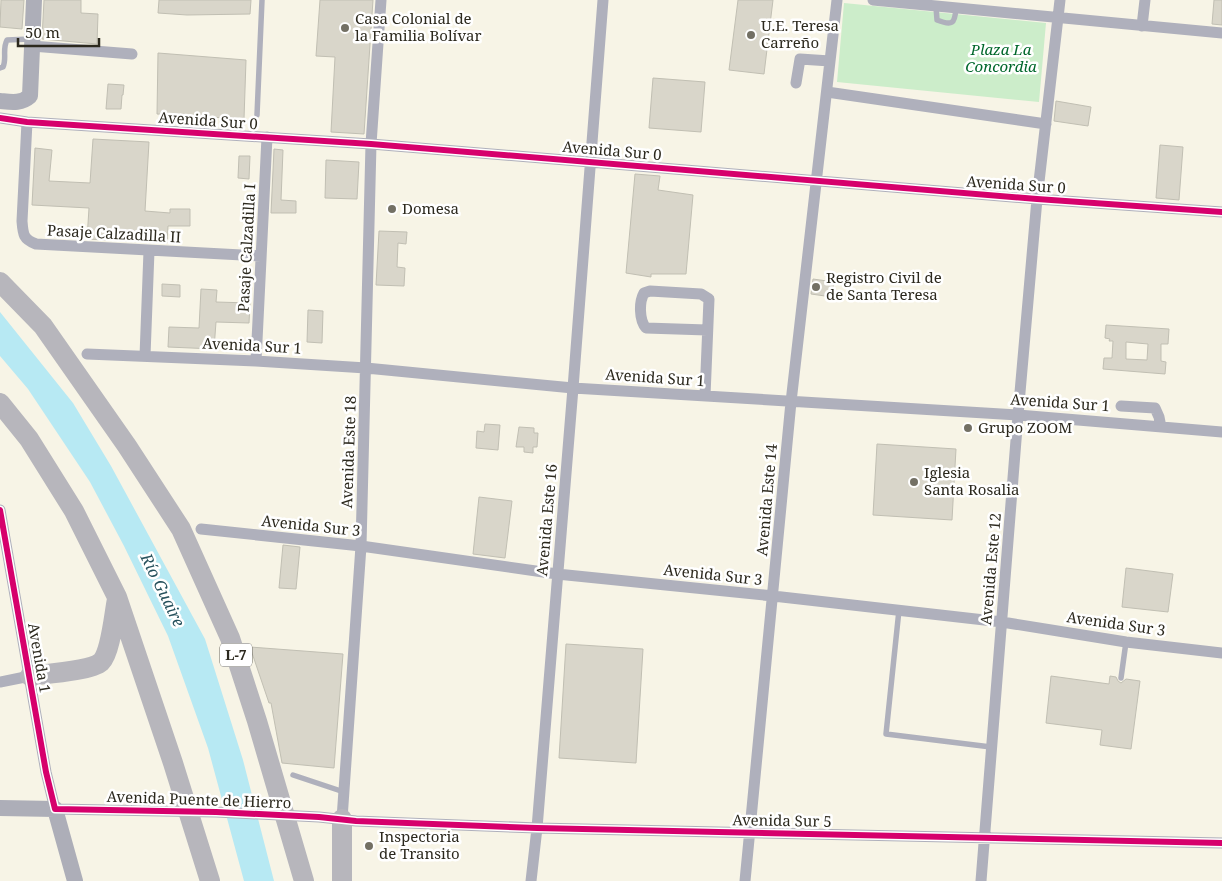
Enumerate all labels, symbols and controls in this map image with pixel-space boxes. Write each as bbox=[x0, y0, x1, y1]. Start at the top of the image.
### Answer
place label: Casa Colonial de la Familia Bolívar bbox=[355, 8, 482, 45]
scale bar bbox=[18, 15, 99, 47]
place label: U.E. Teresa Carreño bbox=[761, 15, 839, 52]
text: 50 m bbox=[25, 22, 60, 42]
marker: Casa Colonial de la Familia Bolívar bbox=[339, 22, 351, 34]
marker: U.E. Teresa Carreño bbox=[745, 29, 757, 41]
park label: Plaza La Concordia bbox=[965, 39, 1037, 76]
street label: Avenida Sur 0 bbox=[158, 107, 258, 133]
street label: Avenida Sur 0 bbox=[562, 136, 662, 164]
street label: Avenida Sur 0 bbox=[966, 171, 1066, 197]
street label: Pasaje Calzadilla I bbox=[233, 183, 259, 313]
place label: Domesa bbox=[402, 198, 459, 218]
marker: Domesa bbox=[386, 203, 398, 215]
street label: Pasaje Calzadilla II bbox=[47, 220, 182, 247]
place label: Registro Civil de de Santa Teresa bbox=[826, 267, 942, 304]
marker: Registro Civil de de Santa Teresa bbox=[810, 281, 822, 293]
street label: Avenida Sur 1 bbox=[202, 332, 302, 358]
street label: Avenida Sur 1 bbox=[605, 364, 705, 390]
street label: Avenida Sur 1 bbox=[1010, 389, 1110, 415]
street label: Avenida Este 18 bbox=[336, 395, 360, 509]
place label: Grupo ZOOM bbox=[978, 417, 1072, 437]
marker: Grupo ZOOM bbox=[962, 422, 974, 434]
street label: Avenida Este 14 bbox=[751, 442, 781, 557]
place label: Iglesia Santa Rosalia bbox=[924, 462, 1020, 499]
street label: Avenida Este 16 bbox=[531, 463, 561, 577]
marker: Iglesia Santa Rosalia bbox=[908, 476, 920, 488]
street label: Avenida Sur 3 bbox=[261, 510, 362, 540]
street label: Avenida Este 12 bbox=[975, 512, 1005, 626]
water label: Río Guaire bbox=[135, 549, 190, 630]
street label: Avenida Sur 3 bbox=[663, 559, 764, 589]
street label: Avenida Sur 3 bbox=[1066, 606, 1167, 640]
street label: Avenida 1 bbox=[24, 621, 56, 694]
road number: L-7 bbox=[220, 644, 252, 666]
street label: Avenida Puente de Hierro bbox=[106, 786, 292, 812]
street label: Avenida Sur 5 bbox=[732, 809, 832, 831]
place label: Inspectoria de Transito bbox=[379, 826, 460, 863]
marker: Inspectoria de Transito bbox=[363, 840, 375, 852]

